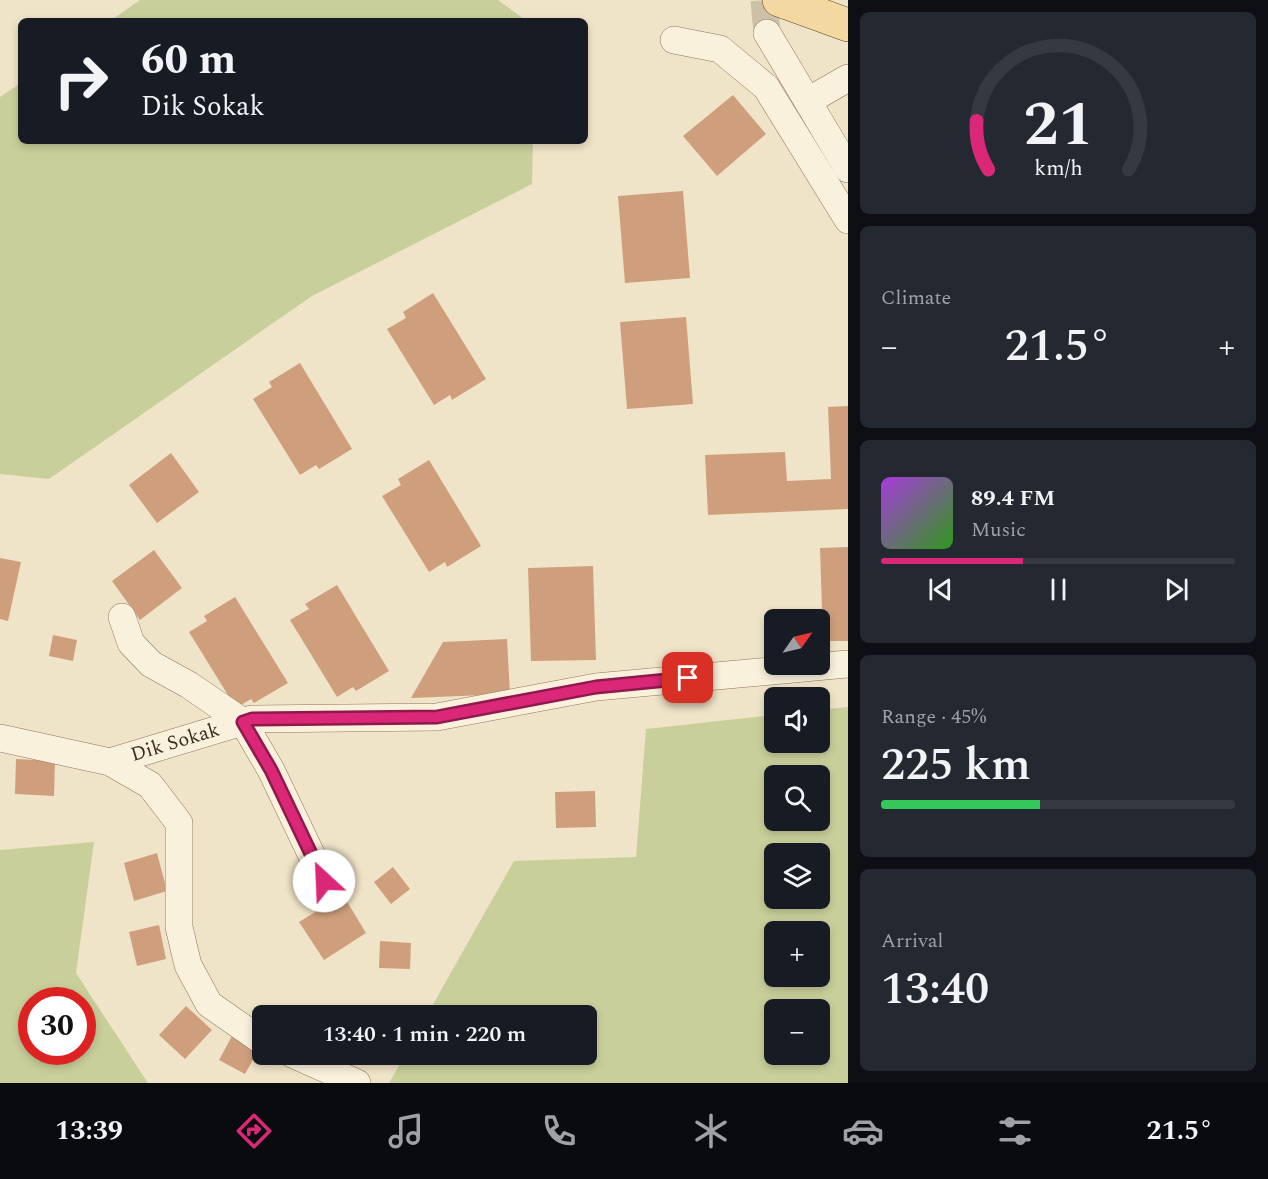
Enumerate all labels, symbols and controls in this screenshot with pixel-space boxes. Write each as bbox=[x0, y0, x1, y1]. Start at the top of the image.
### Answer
text: 60 m bbox=[141, 29, 236, 92]
icon: right bbox=[42, 42, 120, 120]
text: 21 bbox=[1023, 78, 1093, 173]
text: Dik Sokak bbox=[141, 86, 264, 128]
text: km/h bbox=[1034, 152, 1082, 185]
text: Climate bbox=[881, 283, 951, 313]
text: 21.5° bbox=[1005, 312, 1111, 381]
text: − bbox=[881, 322, 898, 372]
text: + bbox=[1218, 322, 1235, 372]
text: 89.4 FM bbox=[971, 482, 1055, 515]
text: Music bbox=[971, 515, 1026, 545]
icon: previous bbox=[924, 573, 957, 606]
icon: pause bbox=[1042, 573, 1075, 606]
icon: next bbox=[1160, 573, 1193, 606]
north arrow bbox=[764, 609, 830, 675]
map controls bbox=[764, 609, 830, 1065]
pin bbox=[662, 652, 713, 703]
icon: arrive bbox=[671, 661, 704, 694]
button: sound bbox=[764, 687, 830, 753]
text: Range · 45% bbox=[881, 702, 986, 732]
street label: Dik Sokak bbox=[127, 715, 223, 770]
text: 225 km bbox=[881, 731, 1031, 800]
button: search bbox=[764, 765, 830, 831]
button: layers bbox=[764, 843, 830, 909]
position arrow bbox=[292, 849, 356, 913]
button: + bbox=[764, 921, 830, 987]
text: Arrival bbox=[881, 926, 943, 956]
text: 13:40 bbox=[881, 955, 989, 1024]
speed limit sign: 30 bbox=[18, 987, 96, 1065]
button: − bbox=[764, 999, 830, 1065]
text: 13:40 · 1 min · 220 m bbox=[323, 1018, 526, 1051]
text: 13:39 bbox=[55, 1110, 123, 1152]
icon: directions bbox=[233, 1110, 275, 1152]
icon: music bbox=[385, 1110, 427, 1152]
icon: phone bbox=[538, 1110, 580, 1152]
icon: climate bbox=[690, 1110, 732, 1152]
icon: car bbox=[842, 1110, 884, 1152]
icon: filters bbox=[994, 1110, 1036, 1152]
text: 21.5° bbox=[1147, 1110, 1213, 1152]

